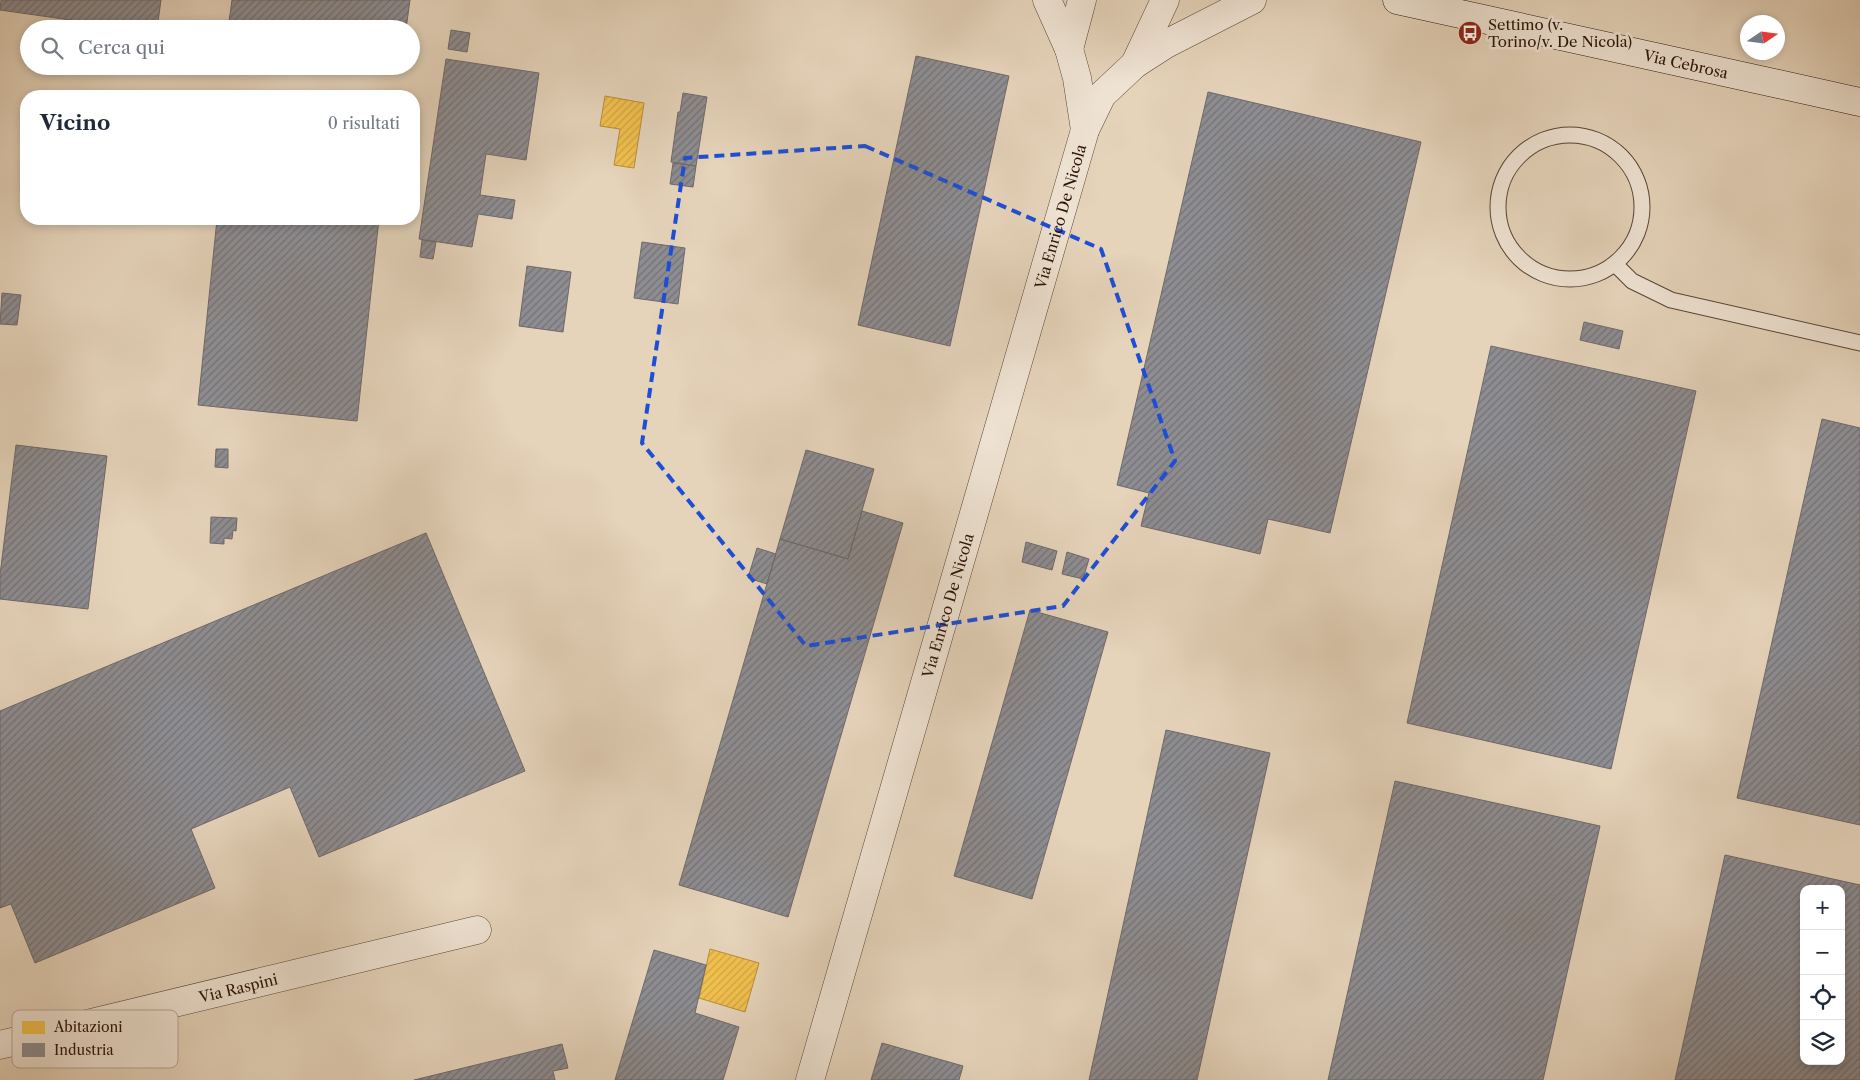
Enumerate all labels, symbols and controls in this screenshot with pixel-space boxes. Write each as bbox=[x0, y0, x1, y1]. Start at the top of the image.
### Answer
place label: Settimo (v. Torino/v. De Nicola) bbox=[1488, 15, 1632, 51]
north arrow bbox=[1740, 15, 1785, 60]
search box bbox=[20, 20, 420, 75]
bus stop icon: Settimo (v. Torino/v. De Nicola) bbox=[1457, 20, 1483, 46]
icon: search bbox=[38, 34, 66, 62]
text: Cerca qui bbox=[78, 36, 165, 59]
street label: Via Cebrosa bbox=[1641, 45, 1730, 82]
text: Vicino bbox=[40, 110, 110, 135]
text: 0 risultati bbox=[328, 113, 400, 133]
street label: Via Enrico De Nicola bbox=[1030, 142, 1090, 292]
street label: Via Enrico De Nicola bbox=[917, 531, 977, 681]
map controls bbox=[1800, 885, 1845, 1065]
button: + bbox=[1800, 885, 1845, 930]
button: − bbox=[1800, 930, 1845, 975]
street label: Via Raspini bbox=[196, 969, 280, 1006]
button: locate bbox=[1800, 975, 1845, 1020]
legend bbox=[12, 1010, 178, 1068]
text: Abitazioni bbox=[53, 1018, 123, 1036]
button: layers bbox=[1800, 1020, 1845, 1065]
text: Industria bbox=[54, 1041, 114, 1059]

